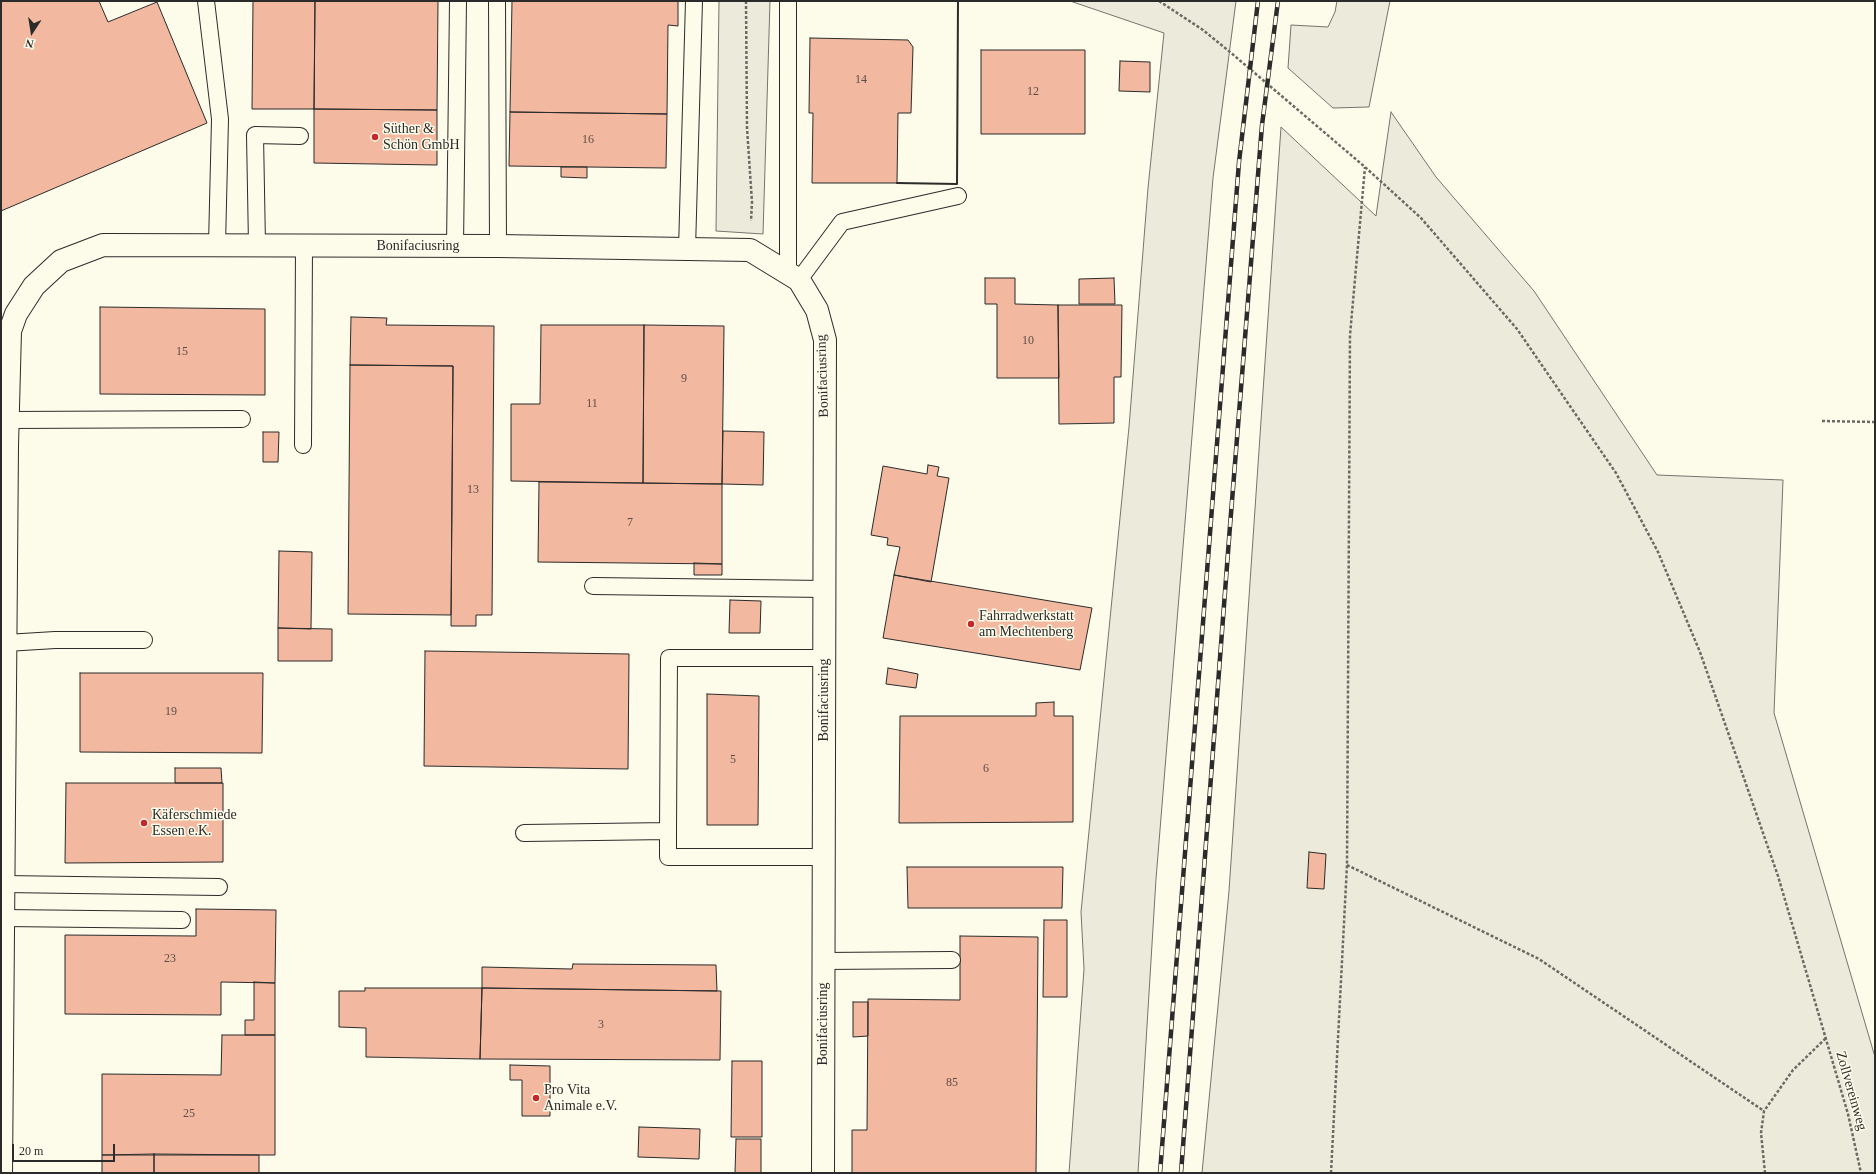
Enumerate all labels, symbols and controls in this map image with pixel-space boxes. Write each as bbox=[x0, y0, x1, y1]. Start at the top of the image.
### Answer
north arrow bbox=[12, 12, 52, 52]
text: N bbox=[24, 37, 35, 50]
house number: 14 bbox=[855, 73, 867, 87]
house number: 12 bbox=[1027, 85, 1039, 99]
place label: Süther & Schön GmbH bbox=[383, 121, 460, 154]
marker: Süther & Schön GmbH bbox=[370, 132, 380, 142]
house number: 16 bbox=[582, 133, 594, 147]
street label: Bonifaciusring bbox=[376, 238, 460, 254]
street label: Bonifaciusring bbox=[813, 334, 833, 418]
house number: 10 bbox=[1022, 334, 1034, 348]
house number: 15 bbox=[176, 345, 188, 359]
house number: 9 bbox=[681, 372, 687, 386]
house number: 11 bbox=[586, 397, 598, 411]
house number: 13 bbox=[467, 483, 479, 497]
house number: 7 bbox=[627, 516, 633, 530]
place label: Fahrradwerkstatt am Mechtenberg bbox=[979, 608, 1074, 640]
marker: Fahrradwerkstatt am Mechtenberg bbox=[966, 619, 976, 629]
street label: Bonifaciusring bbox=[816, 658, 832, 742]
house number: 19 bbox=[165, 705, 177, 719]
house number: 5 bbox=[730, 753, 736, 767]
house number: 6 bbox=[983, 762, 989, 776]
place label: Käferschmiede Essen e.K. bbox=[152, 807, 237, 840]
marker: Käferschmiede Essen e.K. bbox=[139, 818, 149, 828]
house number: 23 bbox=[164, 952, 176, 966]
street label: Bonifaciusring bbox=[815, 982, 831, 1066]
house number: 3 bbox=[598, 1018, 604, 1032]
street label: Zollvereinweg bbox=[1832, 1049, 1870, 1133]
house number: 85 bbox=[946, 1076, 958, 1090]
place label: Pro Vita Animale e.V. bbox=[544, 1082, 617, 1114]
marker: Pro Vita Animale e.V. bbox=[531, 1093, 541, 1103]
house number: 25 bbox=[183, 1107, 195, 1121]
scale bar bbox=[14, 1136, 117, 1162]
text: 20 m bbox=[19, 1144, 43, 1158]

